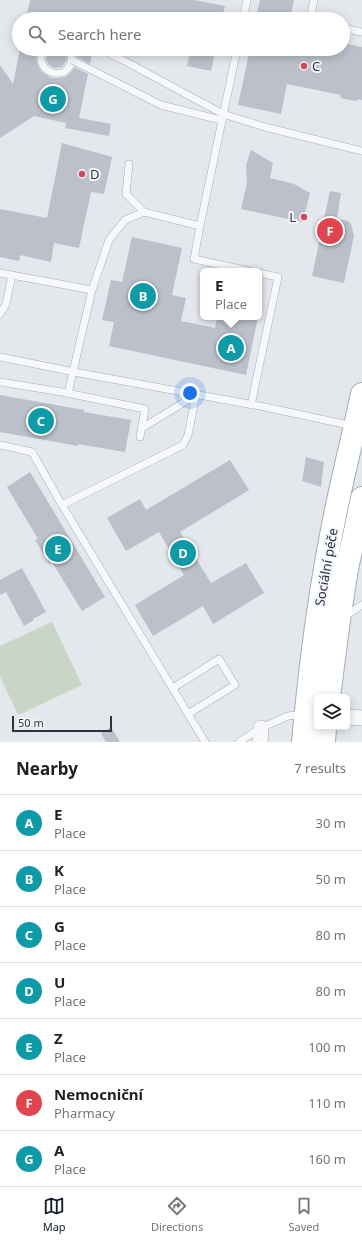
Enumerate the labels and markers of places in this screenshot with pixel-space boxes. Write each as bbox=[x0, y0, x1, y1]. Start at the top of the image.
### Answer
place label: C bbox=[312, 57, 320, 75]
marker: C bbox=[299, 61, 309, 71]
pin: G bbox=[40, 84, 66, 114]
place label: D bbox=[90, 165, 100, 183]
marker: D bbox=[77, 169, 87, 179]
place label: L bbox=[289, 208, 296, 226]
marker: L bbox=[299, 212, 309, 222]
pin: F bbox=[317, 216, 343, 246]
pin: B bbox=[130, 281, 156, 311]
pin: A bbox=[218, 333, 244, 363]
pin: C bbox=[28, 406, 54, 436]
pin: E bbox=[45, 534, 71, 564]
pin: D bbox=[170, 538, 196, 568]

